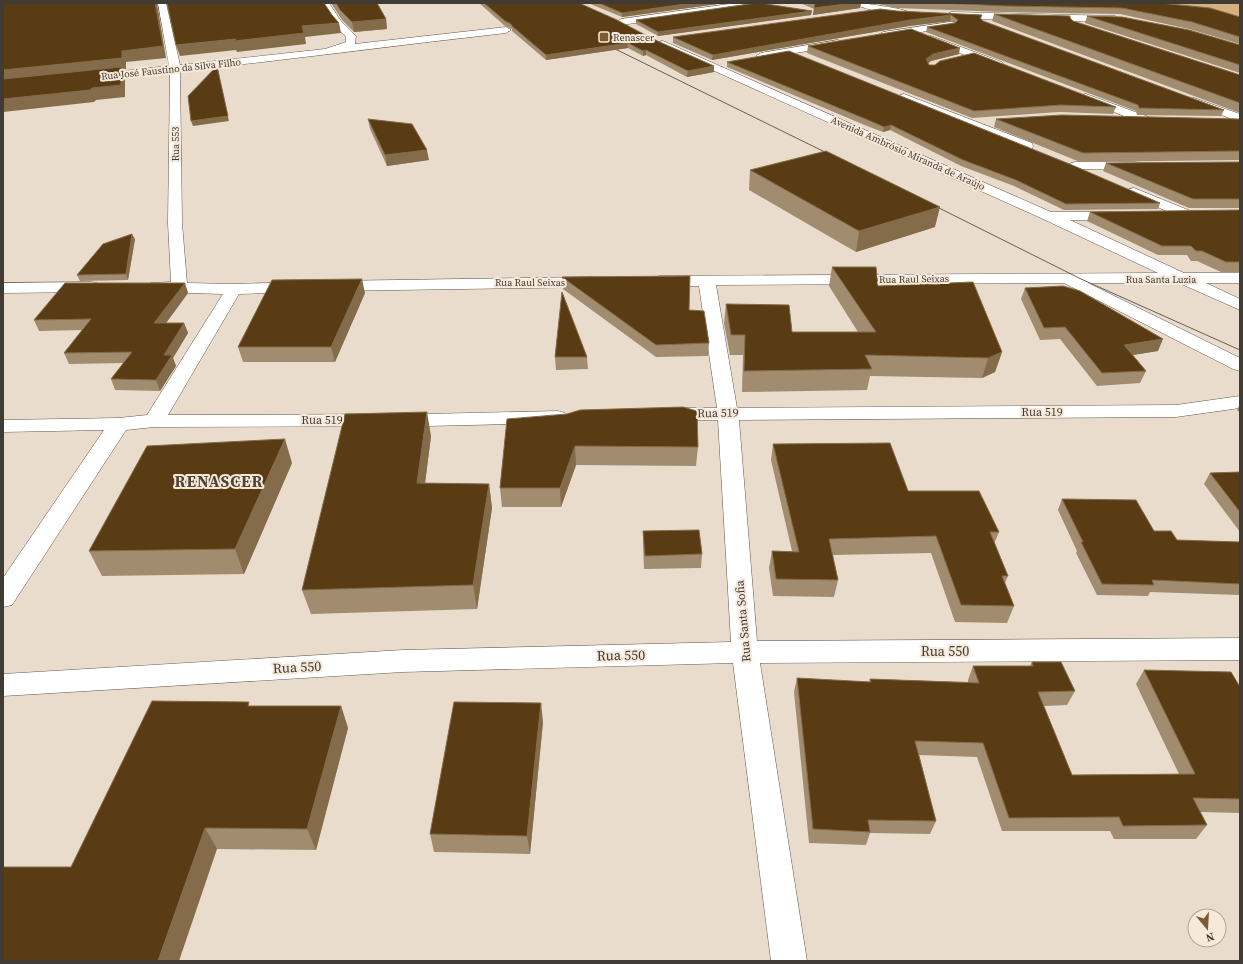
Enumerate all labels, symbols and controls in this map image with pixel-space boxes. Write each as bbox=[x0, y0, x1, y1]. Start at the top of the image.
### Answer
marker: Renascer bbox=[598, 31, 610, 43]
place label: Renascer bbox=[613, 31, 655, 44]
street label: Rua José Faustino da Silva Filho bbox=[100, 55, 242, 83]
street label: Avenida Ambrósio Miranda de Araújo bbox=[829, 113, 988, 193]
street label: Rua 553 bbox=[169, 127, 182, 161]
street label: Rua Raul Seixas bbox=[879, 272, 949, 286]
street label: Rua Santa Luzia bbox=[1126, 273, 1197, 286]
street label: Rua Raul Seixas bbox=[495, 276, 565, 289]
street label: Rua 519 bbox=[1021, 404, 1063, 420]
street label: Rua 519 bbox=[697, 405, 739, 421]
street label: Rua 519 bbox=[301, 412, 343, 428]
district label: RENASCER bbox=[174, 470, 264, 492]
street label: Rua Santa Sofia bbox=[731, 579, 755, 663]
street label: Rua 550 bbox=[921, 641, 969, 661]
street label: Rua 550 bbox=[597, 645, 645, 665]
street label: Rua 550 bbox=[272, 656, 322, 678]
north arrow bbox=[1187, 908, 1227, 948]
text: N bbox=[1204, 929, 1216, 945]

